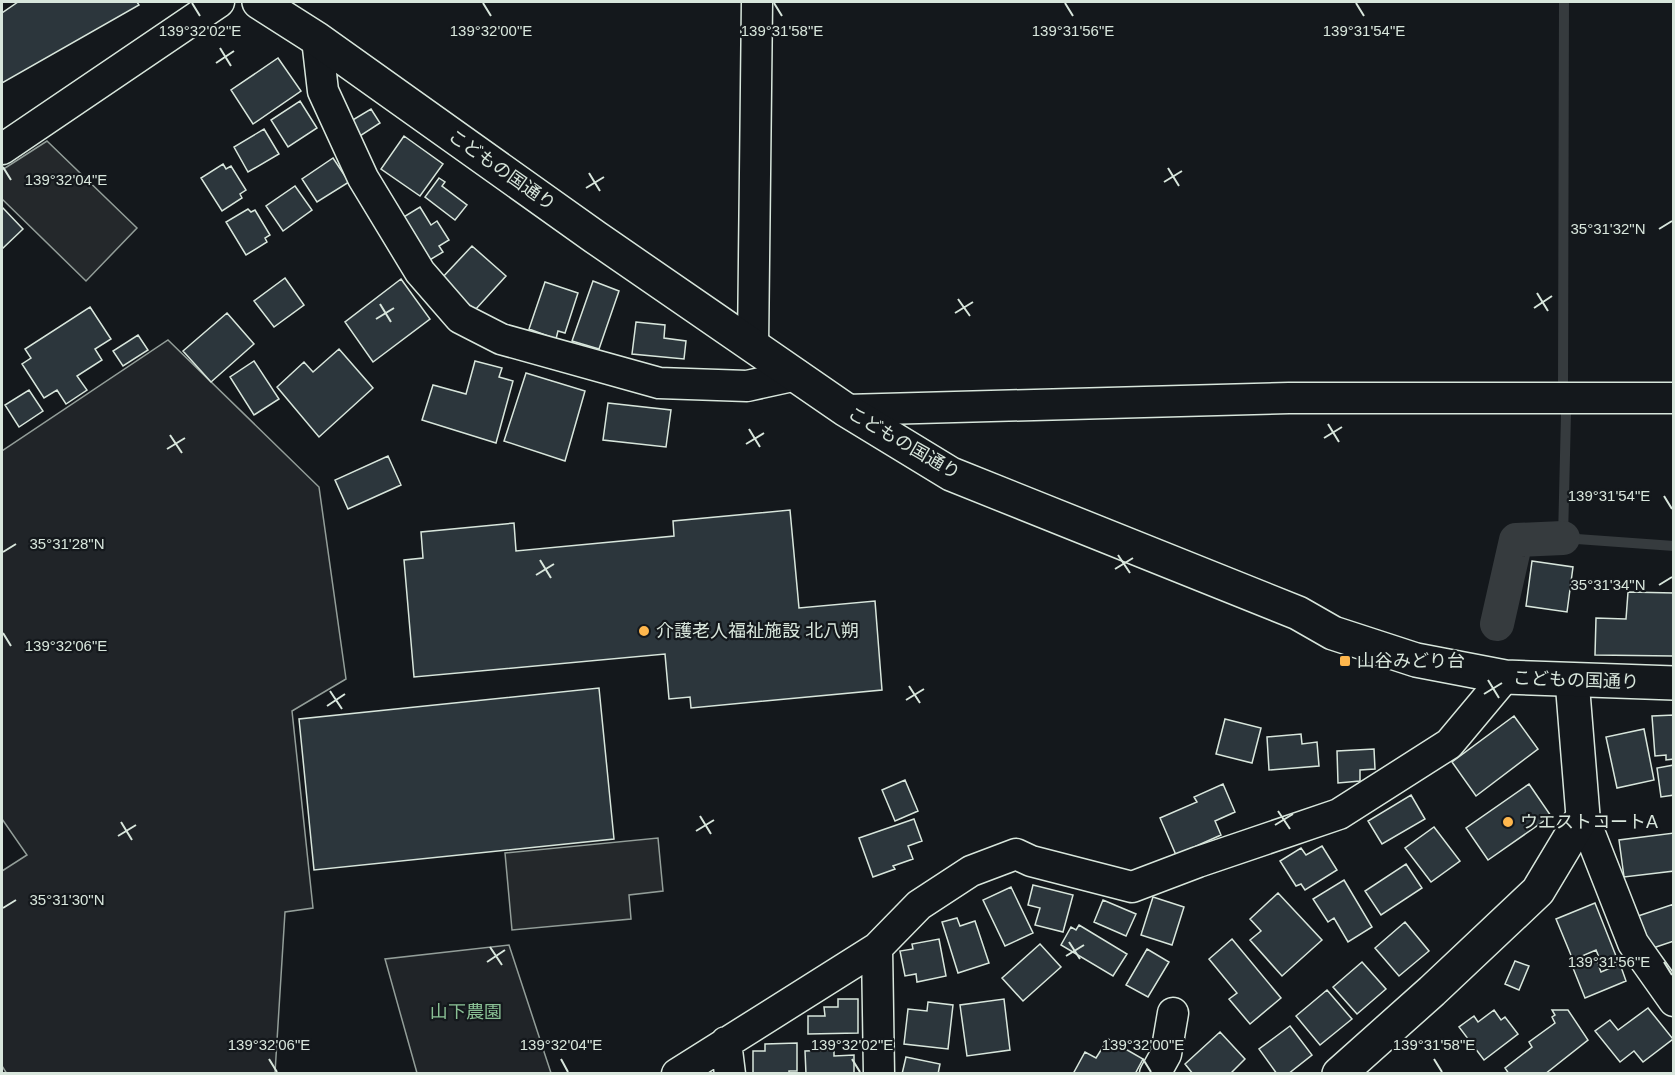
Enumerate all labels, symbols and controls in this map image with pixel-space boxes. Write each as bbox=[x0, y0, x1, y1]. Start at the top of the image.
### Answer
text: 139°32'02"E bbox=[159, 22, 241, 39]
text: 139°32'00"E bbox=[450, 22, 532, 39]
text: 139°31'58"E bbox=[741, 22, 823, 39]
text: 139°31'56"E bbox=[1032, 22, 1114, 39]
text: 139°31'54"E bbox=[1323, 22, 1405, 39]
street label: こどもの国通り bbox=[445, 126, 559, 214]
text: 139°32'04"E bbox=[25, 171, 107, 188]
text: 35°31'32"N bbox=[1570, 220, 1646, 237]
street label: こどもの国通り bbox=[844, 403, 964, 483]
text: 139°31'54"E bbox=[1568, 487, 1650, 504]
text: 35°31'28"N bbox=[29, 535, 105, 552]
text: 35°31'34"N bbox=[1570, 576, 1646, 593]
place label: 介護老人福祉施設 北八朔 bbox=[656, 621, 859, 641]
marker: 介護老人福祉施設 北八朔 bbox=[637, 624, 651, 638]
text: 139°32'06"E bbox=[25, 637, 107, 654]
place label: 山谷みどり台 bbox=[1357, 651, 1465, 671]
marker: 山谷みどり台 bbox=[1338, 654, 1352, 668]
street label: こどもの国通り bbox=[1513, 668, 1639, 692]
place label: ウエストコートA bbox=[1520, 812, 1658, 832]
marker: ウエストコートA bbox=[1501, 815, 1515, 829]
text: 35°31'30"N bbox=[29, 891, 105, 908]
text: 139°31'56"E bbox=[1568, 953, 1650, 970]
park label: 山下農園 bbox=[430, 1002, 502, 1022]
text: 139°32'06"E bbox=[228, 1036, 310, 1053]
text: 139°32'04"E bbox=[520, 1036, 602, 1053]
text: 139°32'02"E bbox=[811, 1036, 893, 1053]
text: 139°32'00"E bbox=[1102, 1036, 1184, 1053]
text: 139°31'58"E bbox=[1393, 1036, 1475, 1053]

